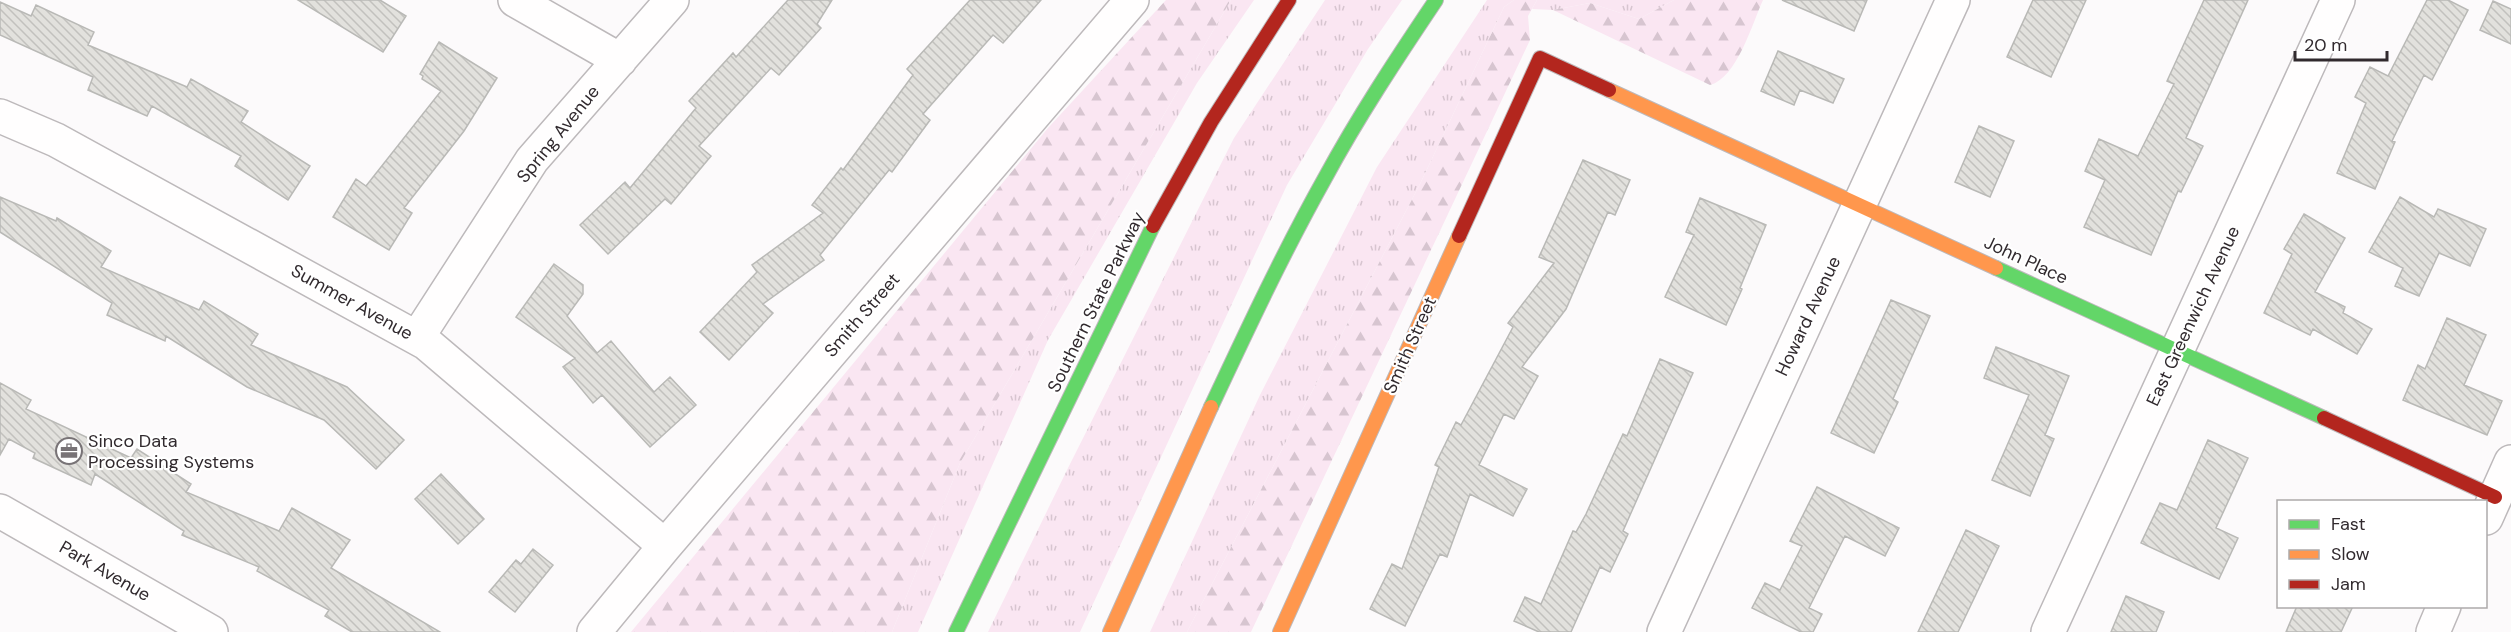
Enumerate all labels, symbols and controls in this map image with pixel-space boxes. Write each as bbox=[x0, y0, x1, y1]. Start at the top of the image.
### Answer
scale bar bbox=[2295, 24, 2386, 62]
text: 20 m bbox=[2304, 33, 2347, 57]
street label: Spring Avenue bbox=[511, 80, 605, 188]
street label: Southern State Parkway bbox=[1042, 208, 1150, 396]
street label: East Greenwich Avenue bbox=[2141, 222, 2245, 410]
street label: John Place bbox=[1980, 230, 2072, 290]
street label: Howard Avenue bbox=[1770, 252, 1846, 380]
street label: Summer Avenue bbox=[287, 259, 417, 345]
street label: Smith Street bbox=[819, 268, 905, 362]
street label: Smith Street bbox=[1378, 293, 1442, 397]
place label: Sinco Data Processing Systems bbox=[88, 429, 254, 474]
office icon: Sinco Data Processing Systems bbox=[54, 436, 84, 466]
legend bbox=[2277, 500, 2487, 608]
text: Fast bbox=[2331, 512, 2366, 536]
street label: Park Avenue bbox=[55, 535, 155, 607]
text: Slow bbox=[2331, 542, 2370, 566]
text: Jam bbox=[2331, 572, 2366, 596]

